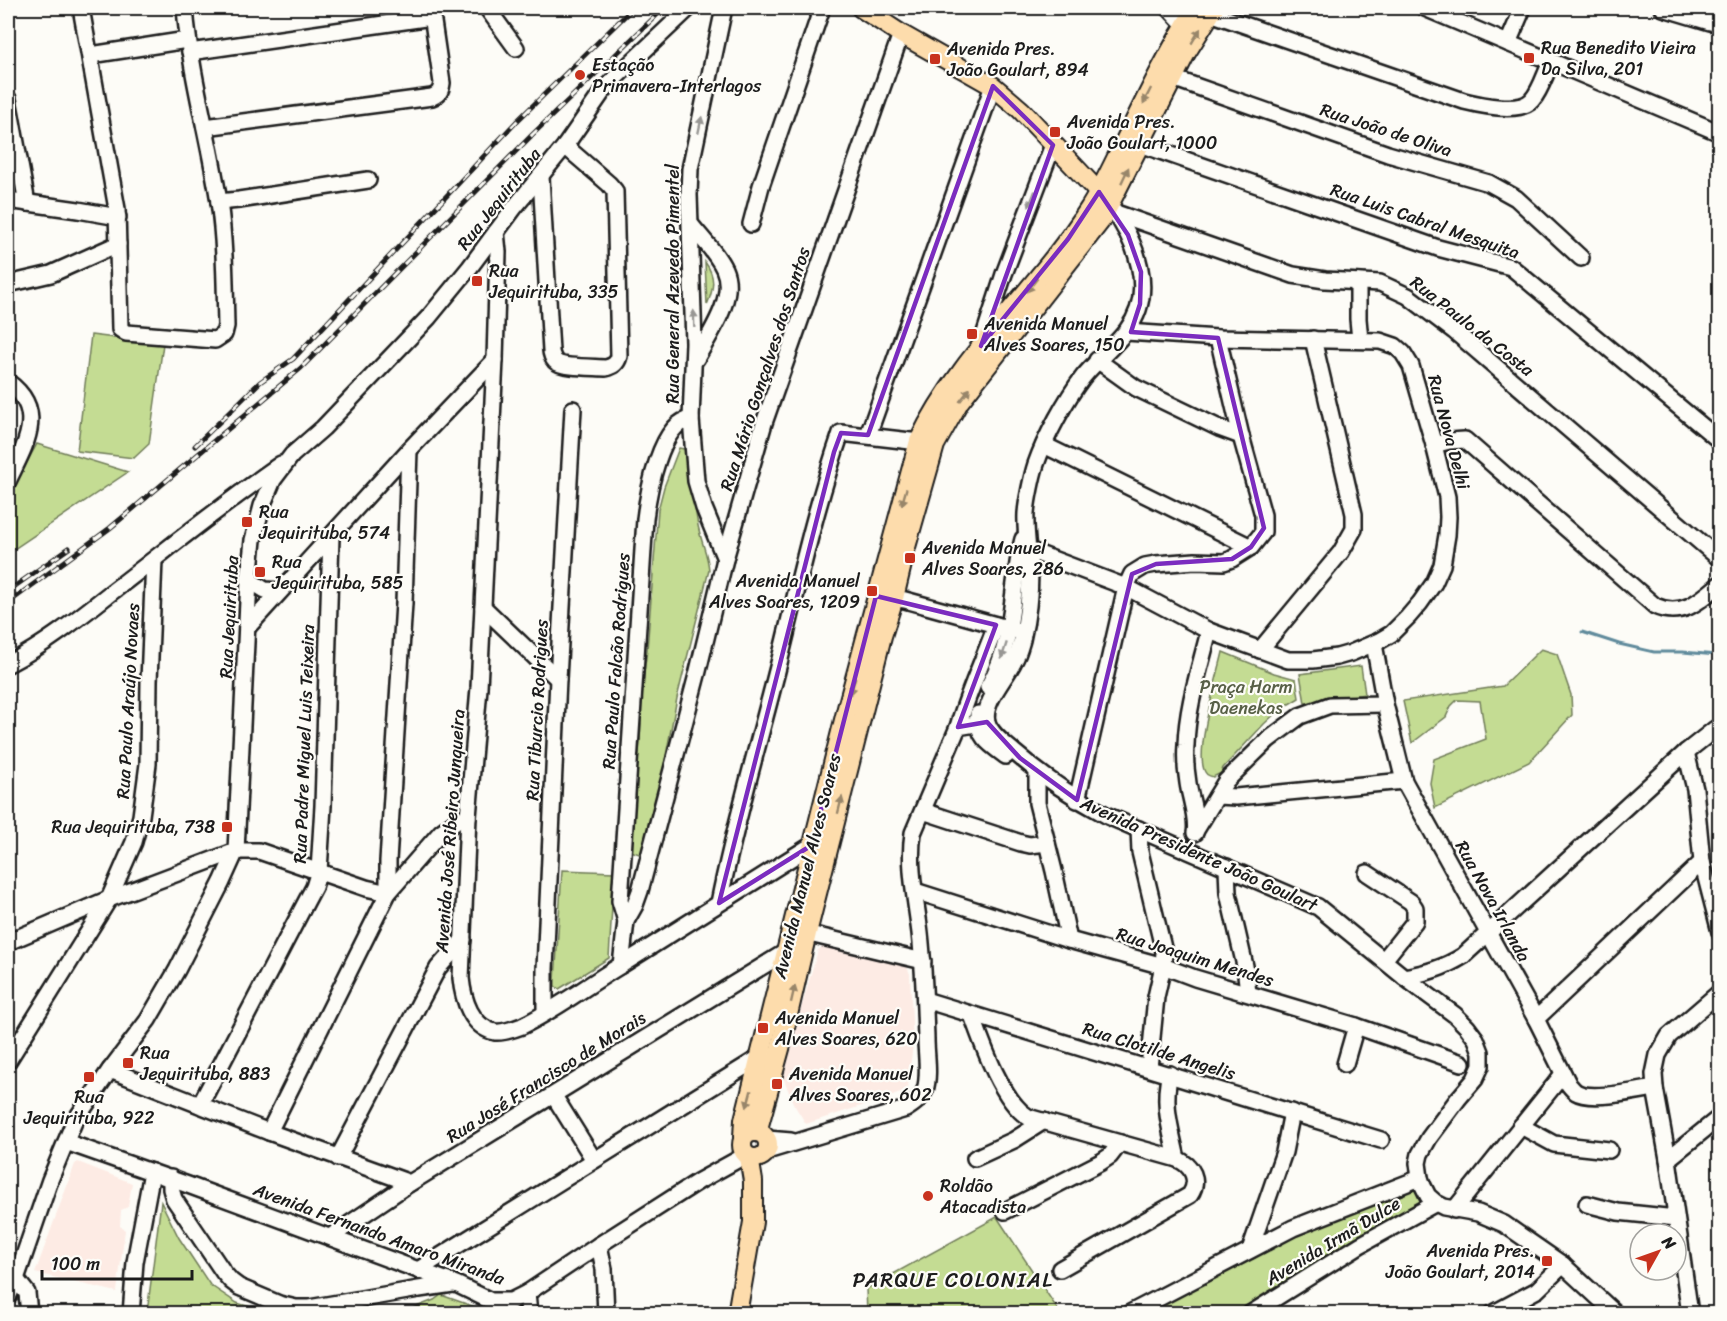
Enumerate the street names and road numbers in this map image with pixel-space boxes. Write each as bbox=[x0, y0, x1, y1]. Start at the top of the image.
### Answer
street label: Rua João de Oliva bbox=[1316, 94, 1456, 166]
street label: Rua Jequirituba bbox=[449, 140, 550, 257]
street label: Rua General Azevedo Pimentel bbox=[657, 163, 689, 404]
street label: Rua Luis Cabral Mesquita bbox=[1326, 174, 1524, 268]
street label: Rua Mário Gonçalves dos Santos bbox=[710, 242, 820, 495]
street label: Rua Paulo da Costa bbox=[1403, 267, 1542, 385]
street label: Rua Nova Delhi bbox=[1418, 371, 1480, 494]
street label: Rua Paulo Falcão Rodrigues bbox=[592, 551, 640, 770]
street label: Rua Jequirituba bbox=[210, 554, 248, 679]
street label: Rua Paulo Araújo Novaes bbox=[107, 602, 149, 800]
street label: Rua Tiburcio Rodrigues bbox=[516, 618, 558, 801]
street label: Rua Padre Miguel Luis Teixeira bbox=[284, 623, 324, 864]
street label: Avenida José Ribeiro Junqueira bbox=[425, 708, 474, 955]
street label: Avenida Manuel Alves Soares bbox=[763, 749, 851, 983]
street label: Avenida Presidente João Goulart bbox=[1074, 787, 1323, 921]
street label: Rua Nova Irlanda bbox=[1446, 834, 1540, 968]
street label: Rua Joaquim Mendes bbox=[1112, 918, 1278, 996]
street label: Rua José Francisco de Morais bbox=[440, 1002, 653, 1152]
street label: Rua Clotilde Angelis bbox=[1078, 1013, 1240, 1090]
street label: Avenida Fernando Amaro Miranda bbox=[248, 1173, 510, 1295]
street label: Avenida Irmã Dulce bbox=[1258, 1188, 1407, 1295]

